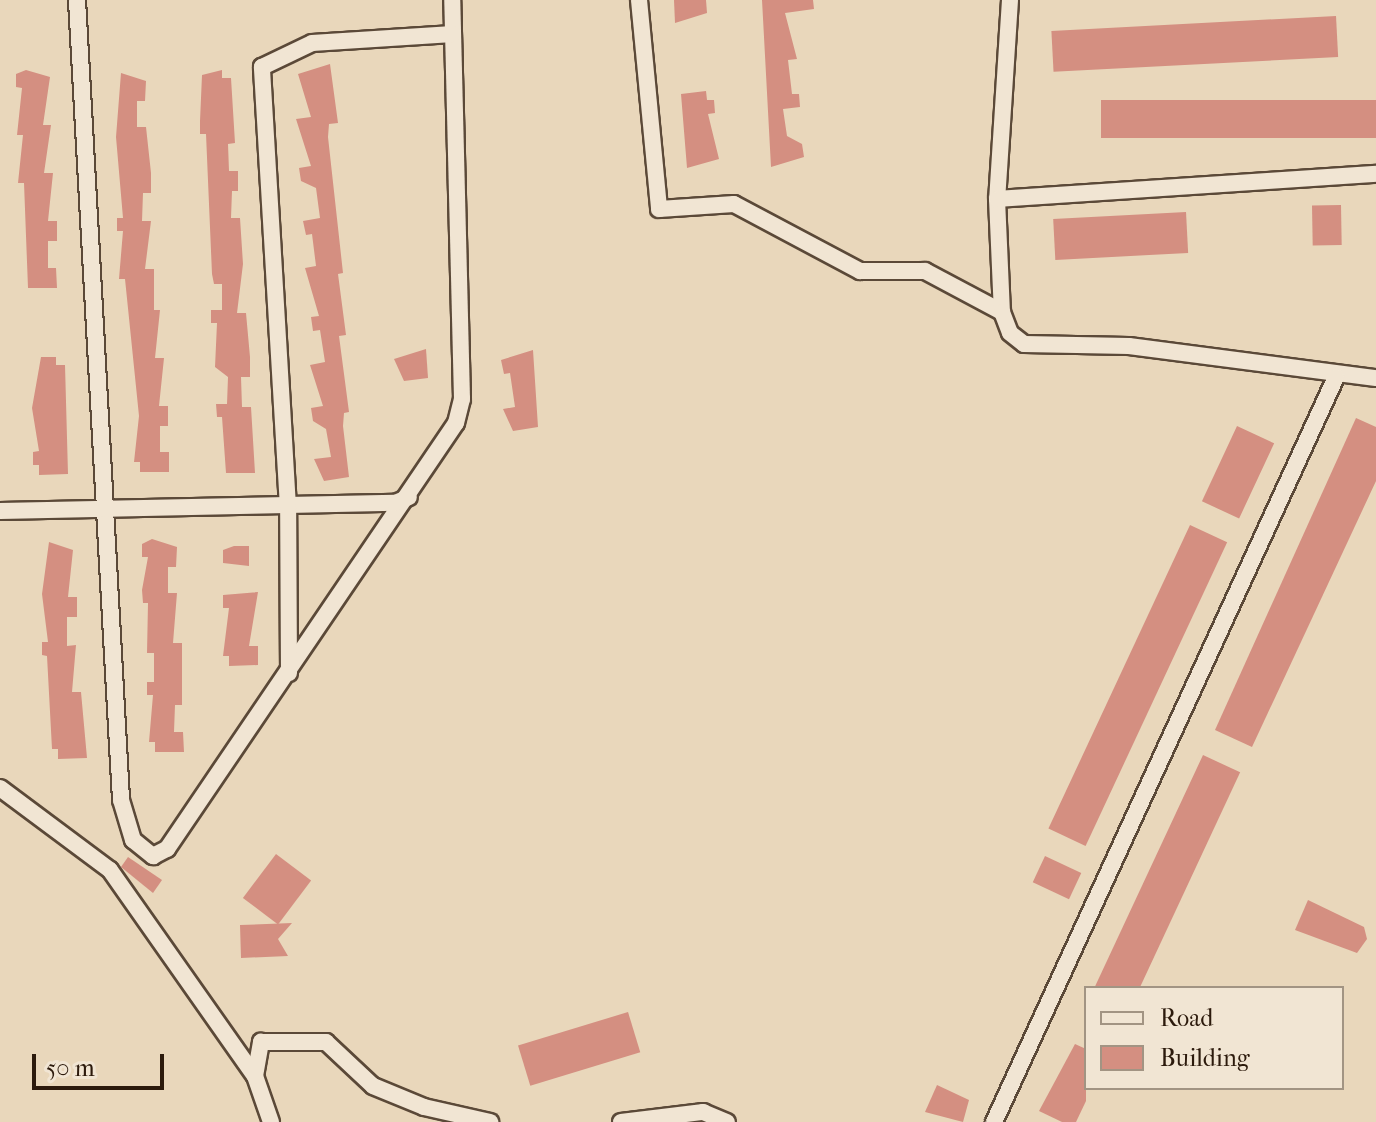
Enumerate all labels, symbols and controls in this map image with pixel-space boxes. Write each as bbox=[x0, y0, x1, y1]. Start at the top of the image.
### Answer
legend bbox=[1084, 986, 1344, 1090]
text: Road bbox=[1160, 1004, 1213, 1032]
scale bar bbox=[36, 1038, 168, 1088]
text: Building bbox=[1160, 1044, 1250, 1072]
text: 50 m bbox=[46, 1054, 95, 1082]

